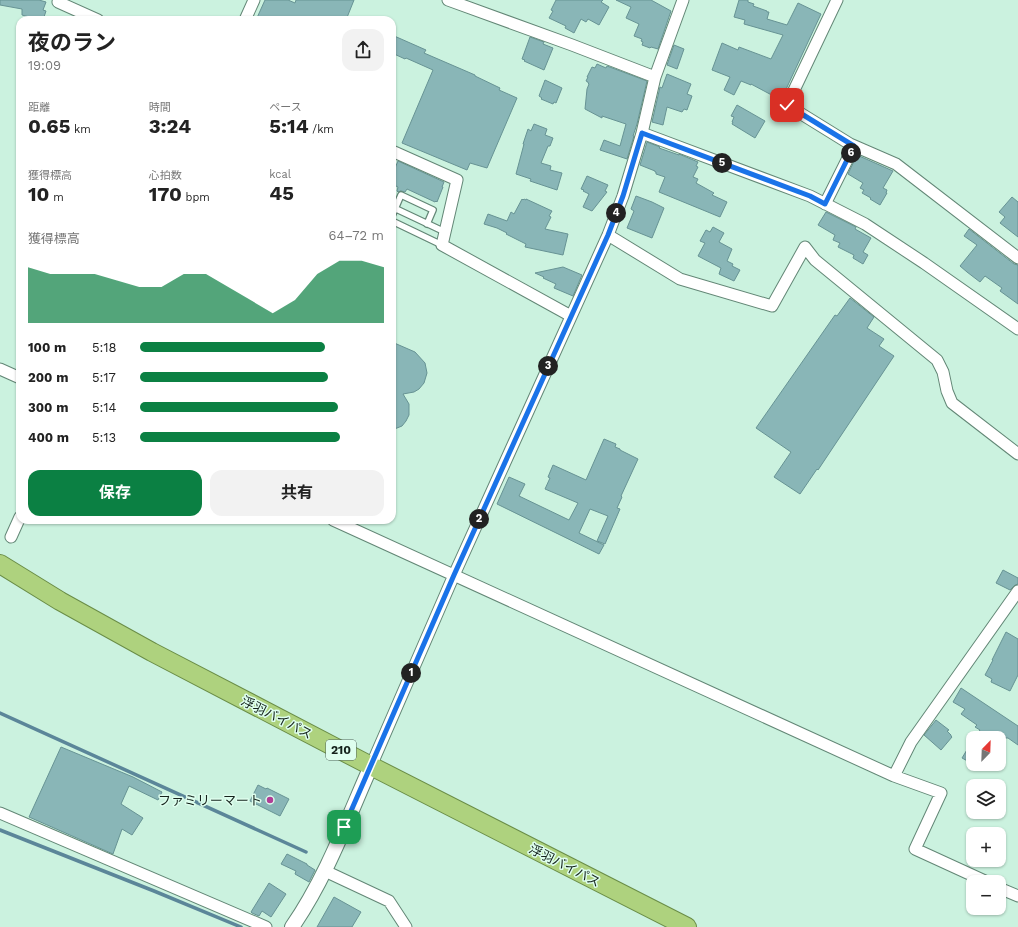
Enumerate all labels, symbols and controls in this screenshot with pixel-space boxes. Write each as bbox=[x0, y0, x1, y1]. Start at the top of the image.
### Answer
button: share bbox=[342, 29, 384, 71]
text: 夜のラン bbox=[28, 30, 116, 55]
text: 19:09 bbox=[28, 58, 61, 73]
pin bbox=[770, 88, 804, 122]
icon: check bbox=[776, 94, 798, 116]
text: 距離 bbox=[28, 101, 50, 114]
text: 時間 bbox=[149, 101, 171, 114]
text: ペース bbox=[269, 101, 302, 114]
text: 0.65 bbox=[28, 114, 70, 138]
text: 3:24 bbox=[149, 114, 191, 138]
text: 5:14 bbox=[269, 114, 309, 138]
text: km bbox=[70, 123, 91, 136]
text: /km bbox=[309, 123, 334, 136]
pin: 6 bbox=[841, 143, 861, 163]
text: 6 bbox=[848, 146, 854, 159]
pin: 5 bbox=[712, 153, 732, 173]
text: 5 bbox=[719, 156, 725, 169]
text: kcal bbox=[269, 168, 291, 181]
text: 獲得標高 bbox=[28, 169, 72, 182]
text: 心拍数 bbox=[149, 169, 182, 182]
text: 45 bbox=[269, 181, 294, 205]
text: 10 bbox=[28, 182, 50, 206]
text: 170 bbox=[149, 182, 182, 206]
text: m bbox=[50, 191, 64, 204]
text: bpm bbox=[182, 191, 210, 204]
pin: 4 bbox=[606, 203, 626, 223]
text: 4 bbox=[612, 206, 620, 219]
text: 64–72 m bbox=[329, 228, 384, 243]
text: 獲得標高 bbox=[28, 231, 80, 246]
text: 100 m bbox=[28, 340, 66, 355]
text: 5:18 bbox=[92, 340, 117, 355]
pin: 3 bbox=[538, 356, 558, 376]
text: 3 bbox=[545, 359, 551, 372]
text: 200 m bbox=[28, 370, 68, 385]
text: 5:17 bbox=[92, 370, 116, 385]
text: 300 m bbox=[28, 400, 68, 415]
text: 5:14 bbox=[92, 400, 116, 415]
text: 400 m bbox=[28, 430, 69, 445]
text: 5:13 bbox=[92, 430, 116, 445]
button: 保存 bbox=[28, 470, 202, 516]
button: 共有 bbox=[210, 470, 384, 516]
pin: 2 bbox=[469, 509, 489, 529]
text: 2 bbox=[476, 512, 482, 525]
pin: 1 bbox=[401, 663, 421, 683]
text: 1 bbox=[409, 666, 413, 679]
street label: 浮羽バイパス bbox=[239, 693, 315, 742]
north arrow bbox=[966, 731, 1006, 771]
map controls bbox=[966, 731, 1006, 915]
road number: 210 bbox=[326, 740, 356, 760]
button: layers bbox=[966, 779, 1006, 819]
place label: ファミリーマート bbox=[158, 793, 262, 808]
marker: ファミリーマート bbox=[265, 795, 275, 805]
pin bbox=[327, 810, 361, 844]
icon: arrive bbox=[333, 816, 355, 838]
button: + bbox=[966, 827, 1006, 867]
street label: 浮羽バイパス bbox=[527, 841, 603, 890]
button: − bbox=[966, 875, 1006, 915]

